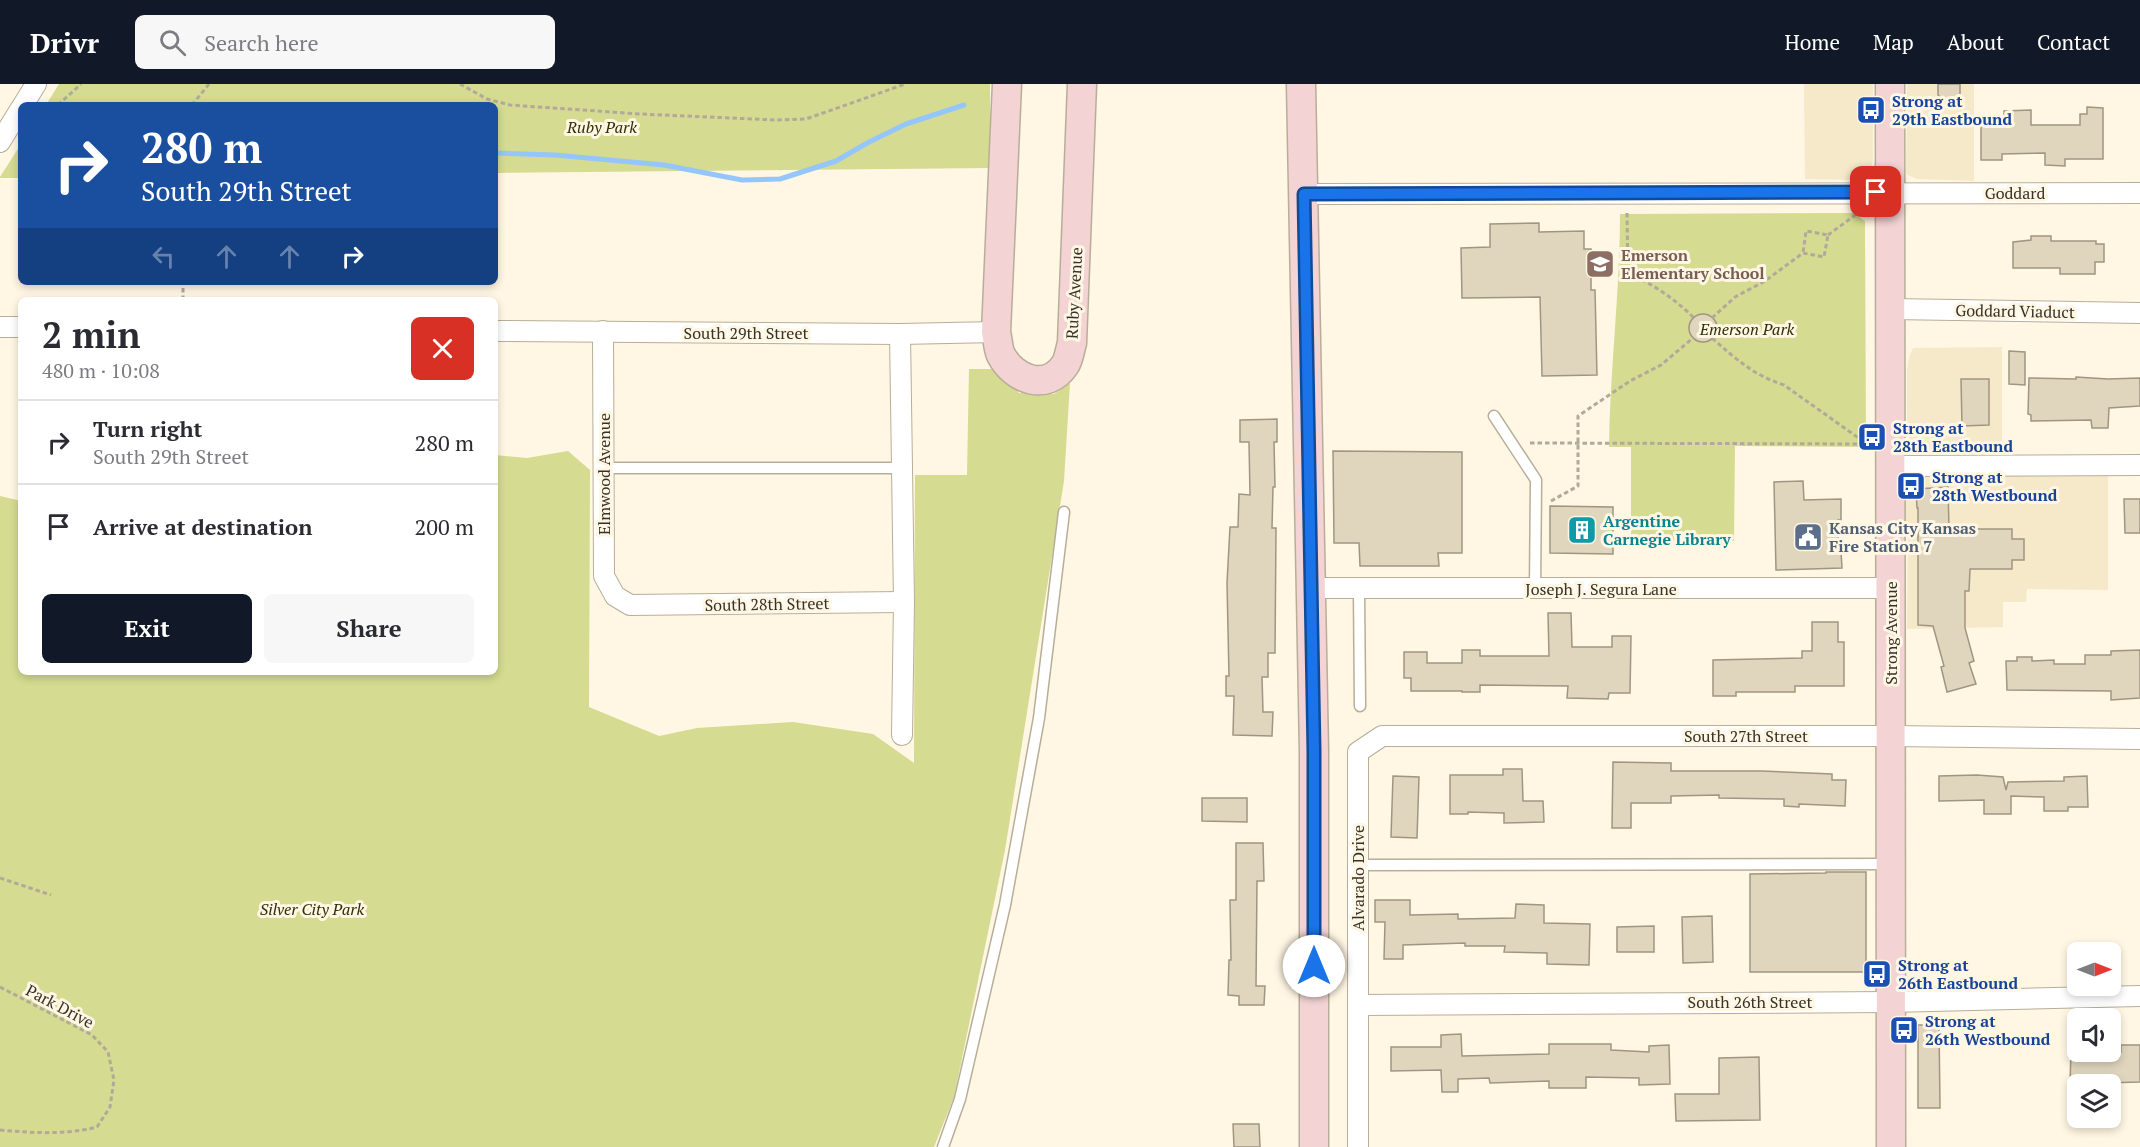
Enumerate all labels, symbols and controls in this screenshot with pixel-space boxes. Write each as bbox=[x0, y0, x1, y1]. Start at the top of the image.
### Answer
search box bbox=[135, 15, 555, 69]
text: Drivr bbox=[30, 24, 99, 61]
icon: search bbox=[156, 26, 189, 59]
text: Search here bbox=[204, 28, 319, 57]
text: Home bbox=[1784, 28, 1840, 56]
text: Map bbox=[1873, 28, 1914, 56]
text: About bbox=[1947, 28, 2004, 56]
text: Contact bbox=[2037, 28, 2110, 56]
place label: Strong at 29th Eastbound bbox=[1892, 90, 2012, 130]
bus stop icon: Strong at 29th Eastbound bbox=[1855, 94, 1887, 126]
park label: Ruby Park bbox=[566, 116, 637, 138]
text: 280 m bbox=[141, 119, 262, 175]
icon: right bbox=[42, 126, 120, 204]
pin bbox=[1850, 166, 1901, 217]
text: South 29th Street bbox=[141, 173, 352, 209]
icon: arrive bbox=[1859, 175, 1892, 208]
street label: Goddard bbox=[1985, 182, 2045, 204]
icon: left bbox=[147, 240, 180, 273]
icon: ahead bbox=[210, 240, 243, 273]
icon: ahead bbox=[273, 240, 306, 273]
icon: right bbox=[336, 240, 369, 273]
place label: Emerson Elementary School bbox=[1621, 244, 1765, 284]
street label: Ruby Avenue bbox=[1061, 247, 1087, 339]
school or university icon: Emerson Elementary School bbox=[1584, 248, 1616, 280]
street label: Goddard Viaduct bbox=[1955, 299, 2075, 323]
text: 2 min bbox=[42, 311, 140, 358]
button: close bbox=[411, 317, 474, 380]
park label: Emerson Park bbox=[1699, 318, 1795, 340]
street label: South 29th Street bbox=[684, 322, 808, 344]
text: 480 m · 10:08 bbox=[42, 357, 160, 384]
street label: Elmwood Avenue bbox=[593, 413, 615, 535]
text: Turn right bbox=[93, 414, 202, 443]
place label: Strong at 28th Eastbound bbox=[1893, 417, 2013, 457]
bus stop icon: Strong at 28th Eastbound bbox=[1856, 421, 1888, 453]
icon: right bbox=[42, 426, 75, 459]
text: 280 m bbox=[414, 428, 474, 457]
text: South 29th Street bbox=[93, 443, 249, 470]
place label: Strong at 28th Westbound bbox=[1932, 466, 2058, 506]
bus stop icon: Strong at 28th Westbound bbox=[1895, 470, 1927, 502]
icon: arrive bbox=[42, 510, 75, 543]
place label: Argentine Carnegie Library bbox=[1603, 510, 1731, 550]
text: Arrive at destination bbox=[93, 512, 312, 541]
text: 200 m bbox=[414, 512, 474, 541]
building icon: Argentine Carnegie Library bbox=[1566, 514, 1598, 546]
place label: Kansas City Kansas Fire Station 7 bbox=[1829, 517, 1976, 557]
public building icon: Kansas City Kansas Fire Station 7 bbox=[1792, 521, 1824, 553]
street label: Joseph J. Segura Lane bbox=[1525, 578, 1677, 600]
street label: Strong Avenue bbox=[1880, 581, 1902, 685]
street label: South 28th Street bbox=[704, 592, 830, 616]
button: Exit bbox=[42, 594, 252, 663]
button: Share bbox=[264, 594, 474, 663]
street label: South 27th Street bbox=[1684, 725, 1808, 747]
street label: Alvarado Drive bbox=[1347, 825, 1369, 931]
park label: Silver City Park bbox=[260, 898, 364, 920]
position arrow bbox=[1282, 934, 1346, 998]
north arrow bbox=[2067, 942, 2121, 996]
map controls bbox=[2067, 942, 2121, 1128]
place label: Strong at 26th Eastbound bbox=[1898, 954, 2018, 994]
bus stop icon: Strong at 26th Eastbound bbox=[1861, 958, 1893, 990]
street label: Park Drive bbox=[22, 979, 98, 1033]
street label: South 26th Street bbox=[1688, 991, 1812, 1013]
button: sound bbox=[2067, 1008, 2121, 1062]
place label: Strong at 26th Westbound bbox=[1925, 1010, 2051, 1050]
bus stop icon: Strong at 26th Westbound bbox=[1888, 1014, 1920, 1046]
button: layers bbox=[2067, 1074, 2121, 1128]

